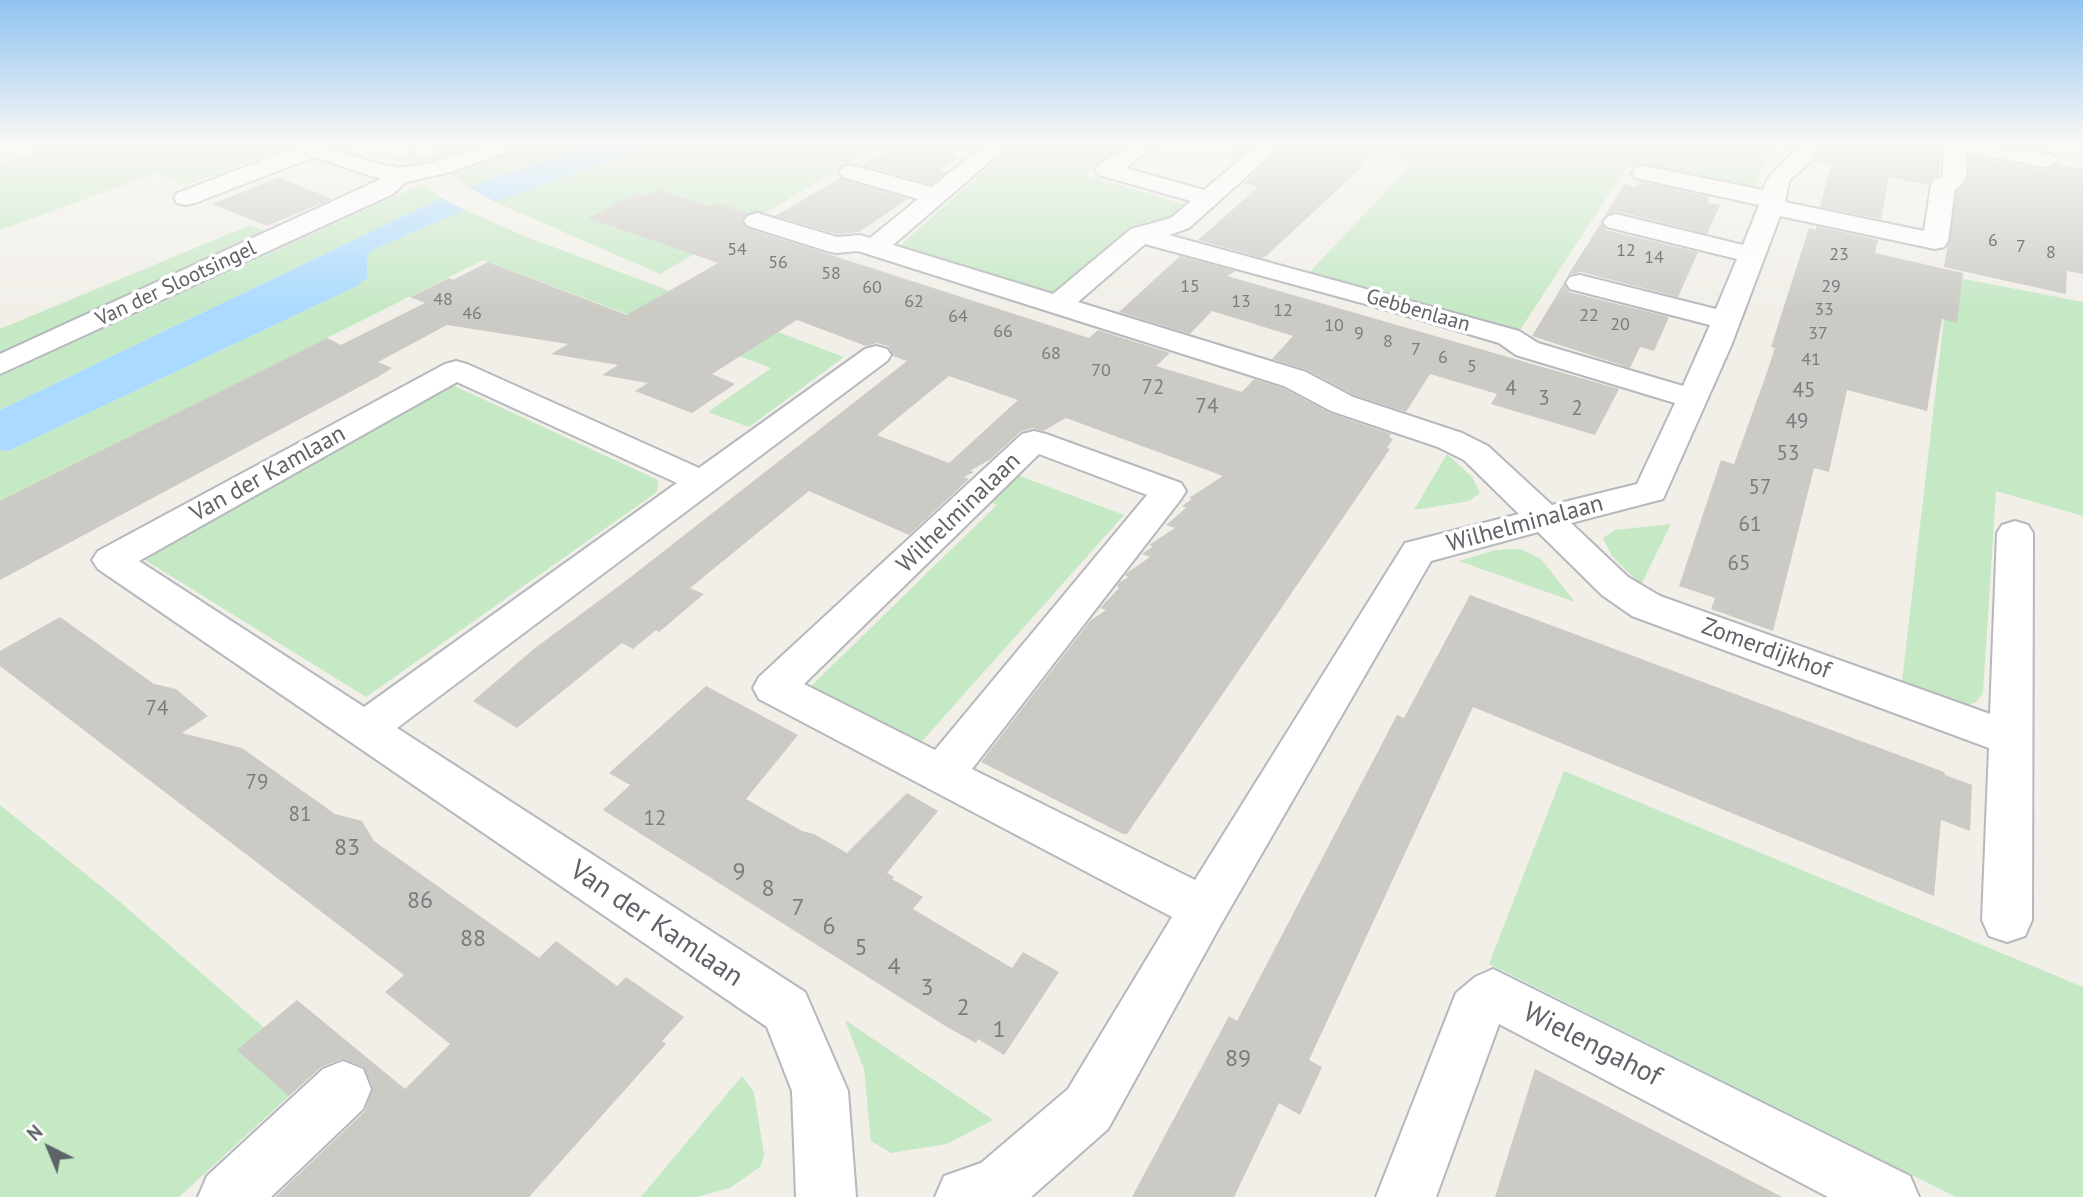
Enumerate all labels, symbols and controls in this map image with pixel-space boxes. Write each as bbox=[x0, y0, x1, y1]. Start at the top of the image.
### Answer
house number: 6 bbox=[1988, 230, 1998, 252]
street label: Van der Slootsingel bbox=[92, 236, 260, 332]
house number: 7 bbox=[2016, 236, 2026, 258]
house number: 54 bbox=[727, 239, 747, 261]
house number: 12 bbox=[1616, 240, 1636, 262]
house number: 8 bbox=[2046, 242, 2056, 264]
house number: 23 bbox=[1829, 244, 1849, 266]
house number: 14 bbox=[1644, 247, 1664, 269]
house number: 56 bbox=[768, 252, 788, 274]
house number: 58 bbox=[821, 263, 841, 285]
house number: 15 bbox=[1180, 276, 1200, 298]
house number: 29 bbox=[1821, 276, 1841, 298]
house number: 60 bbox=[862, 277, 882, 299]
street label: Gebbenlaan bbox=[1363, 284, 1473, 338]
house number: 48 bbox=[433, 289, 453, 311]
house number: 62 bbox=[904, 291, 924, 313]
house number: 13 bbox=[1231, 291, 1251, 313]
house number: 33 bbox=[1814, 299, 1834, 321]
house number: 12 bbox=[1273, 300, 1293, 322]
house number: 46 bbox=[462, 303, 482, 325]
house number: 22 bbox=[1579, 305, 1599, 327]
house number: 64 bbox=[948, 306, 968, 328]
house number: 20 bbox=[1610, 314, 1630, 336]
house number: 10 bbox=[1324, 315, 1344, 337]
house number: 66 bbox=[993, 321, 1013, 343]
house number: 9 bbox=[1354, 323, 1364, 345]
house number: 37 bbox=[1808, 323, 1828, 345]
house number: 8 bbox=[1383, 331, 1393, 353]
house number: 7 bbox=[1411, 339, 1421, 361]
house number: 68 bbox=[1041, 343, 1061, 365]
house number: 6 bbox=[1438, 347, 1448, 369]
house number: 41 bbox=[1801, 349, 1821, 371]
house number: 5 bbox=[1467, 356, 1477, 378]
house number: 70 bbox=[1091, 360, 1111, 382]
house number: 72 bbox=[1142, 375, 1164, 401]
house number: 4 bbox=[1505, 376, 1517, 402]
house number: 45 bbox=[1793, 378, 1815, 404]
house number: 3 bbox=[1538, 386, 1550, 412]
house number: 74 bbox=[1196, 394, 1218, 420]
house number: 2 bbox=[1571, 396, 1583, 422]
house number: 49 bbox=[1786, 409, 1808, 435]
street label: Van der Kamlaan bbox=[185, 420, 351, 528]
house number: 53 bbox=[1777, 441, 1799, 467]
street label: Wilhelminalaan bbox=[891, 447, 1027, 579]
house number: 57 bbox=[1749, 475, 1771, 501]
street label: Wilhelminalaan bbox=[1444, 489, 1606, 559]
house number: 61 bbox=[1739, 512, 1761, 538]
house number: 65 bbox=[1728, 551, 1750, 577]
street label: Zomerdijkhof bbox=[1698, 612, 1834, 686]
house number: 74 bbox=[146, 696, 168, 722]
house number: 79 bbox=[246, 770, 268, 796]
house number: 81 bbox=[289, 802, 311, 828]
house number: 12 bbox=[644, 806, 666, 832]
house number: 83 bbox=[334, 834, 360, 862]
street label: Van der Kamlaan bbox=[563, 854, 749, 994]
house number: 9 bbox=[732, 858, 746, 886]
house number: 8 bbox=[761, 875, 775, 903]
house number: 86 bbox=[407, 887, 433, 915]
house number: 7 bbox=[791, 894, 805, 922]
house number: 6 bbox=[822, 913, 836, 941]
house number: 88 bbox=[460, 925, 486, 953]
house number: 5 bbox=[854, 934, 868, 962]
house number: 4 bbox=[887, 953, 901, 981]
house number: 3 bbox=[920, 974, 934, 1002]
house number: 2 bbox=[956, 994, 970, 1022]
street label: Wielengahof bbox=[1517, 996, 1667, 1094]
house number: 1 bbox=[992, 1016, 1006, 1044]
house number: 89 bbox=[1225, 1045, 1251, 1073]
north arrow bbox=[14, 1113, 84, 1183]
text: N bbox=[22, 1120, 47, 1146]

